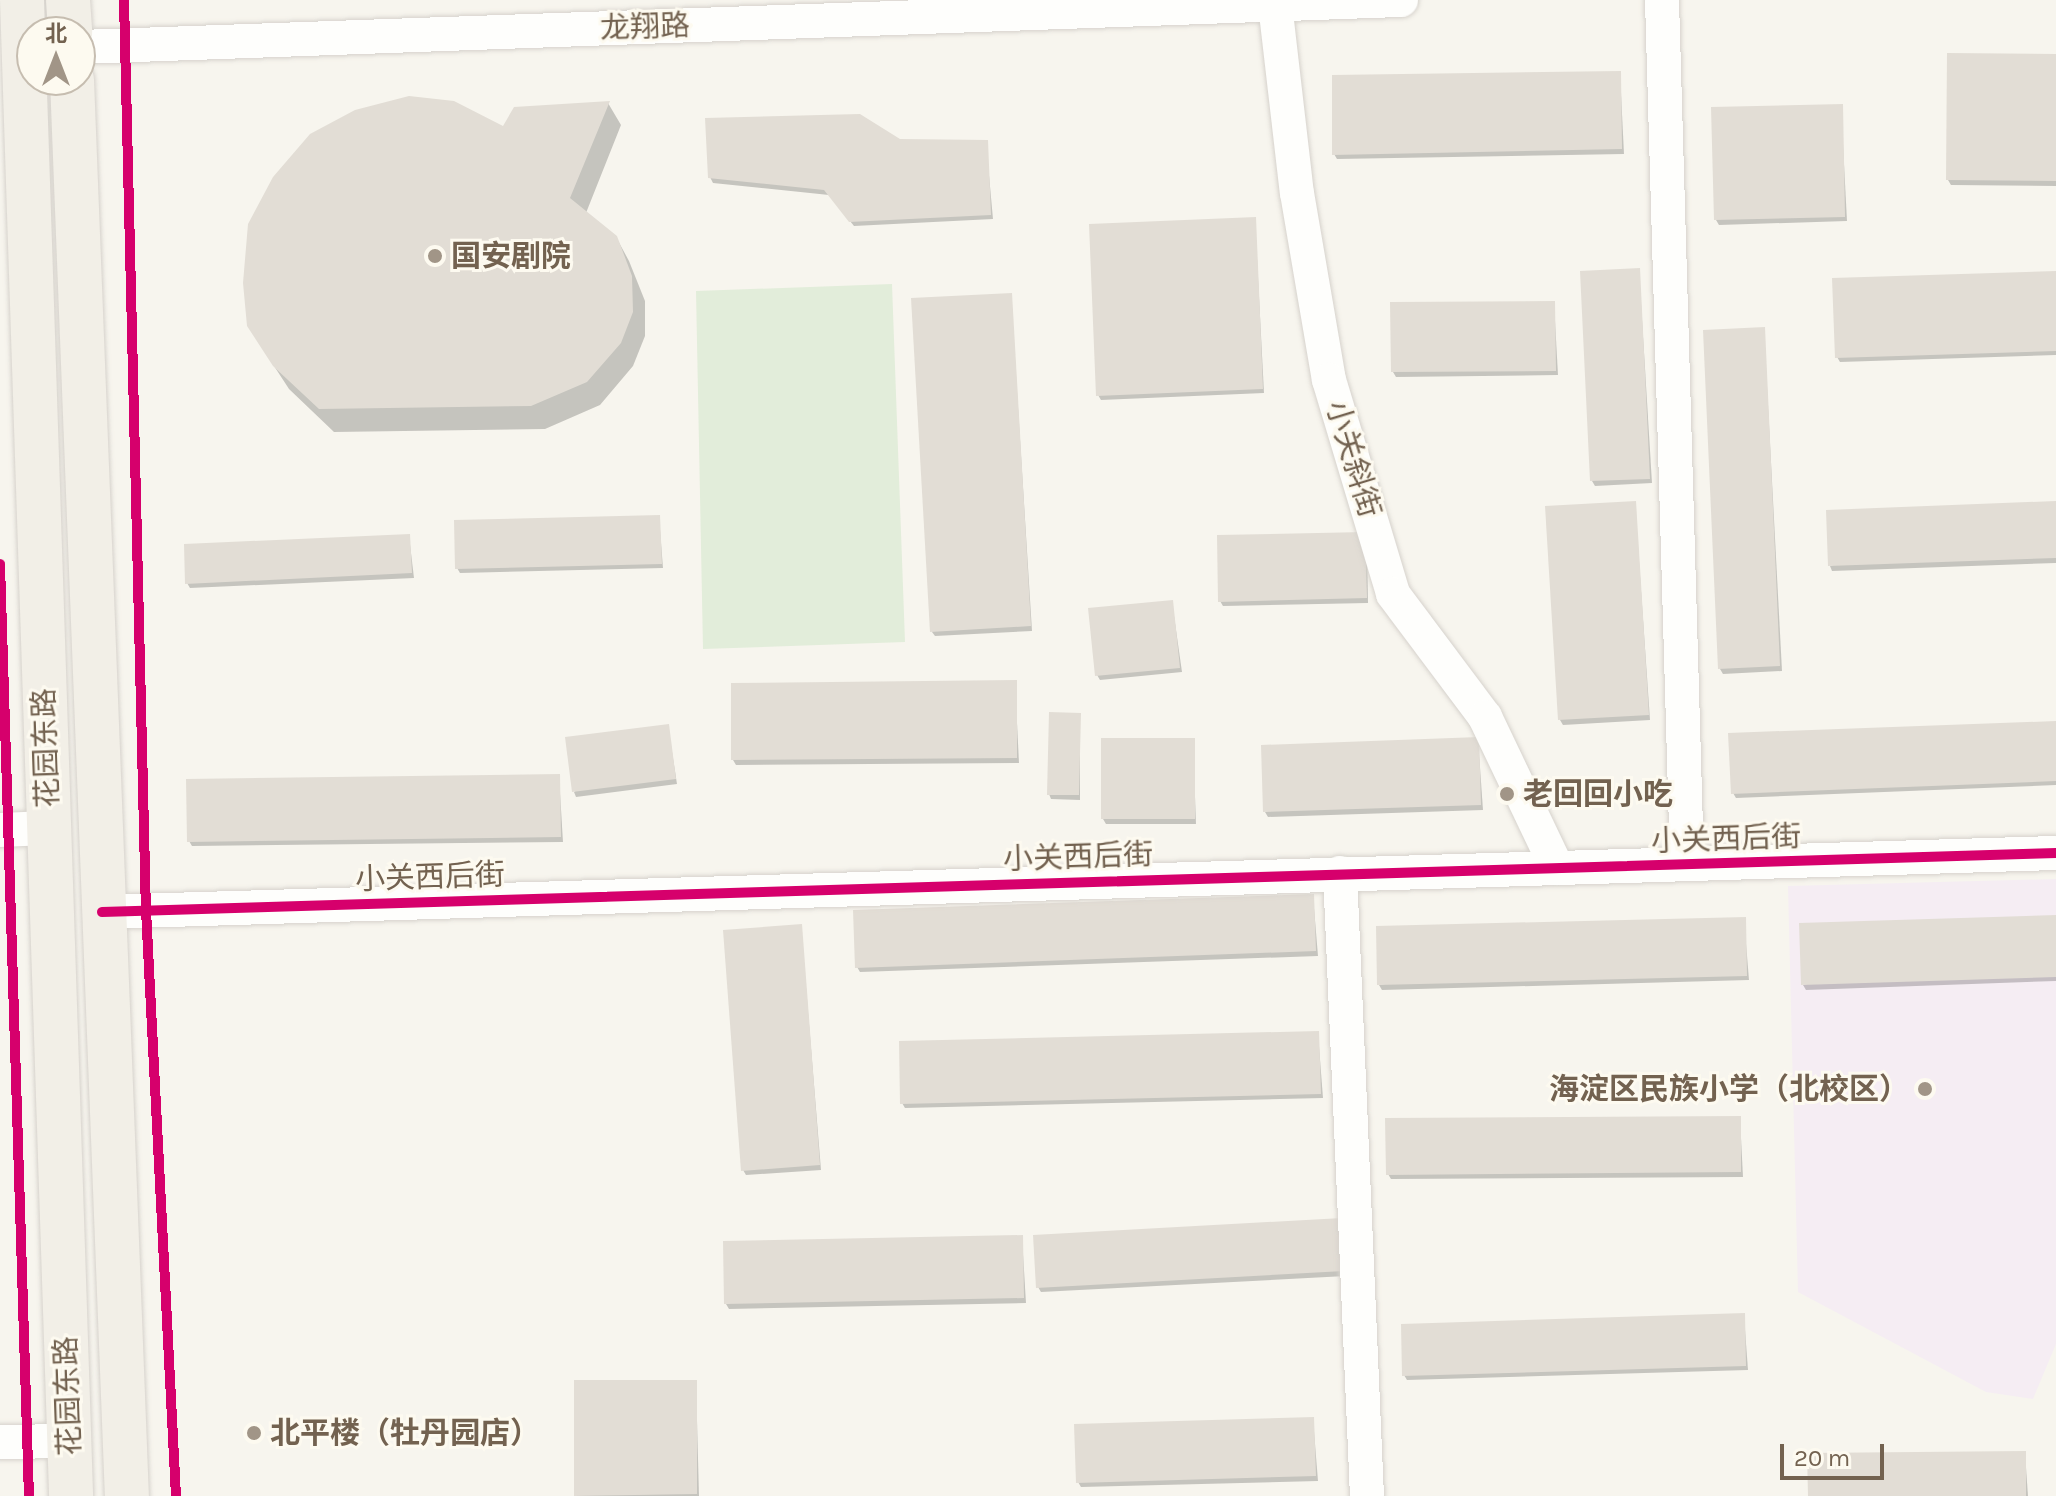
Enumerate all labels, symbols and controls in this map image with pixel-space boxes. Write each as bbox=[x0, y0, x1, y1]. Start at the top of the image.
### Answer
street label: 龙翔路 bbox=[599, 7, 691, 47]
north arrow bbox=[16, 16, 96, 96]
text: 北 bbox=[45, 21, 67, 47]
place label: 国安剧院 bbox=[451, 238, 571, 274]
marker: 国安剧院 bbox=[426, 247, 444, 265]
street label: 小关斜街 bbox=[1318, 396, 1388, 522]
street label: 花园东路 bbox=[26, 687, 66, 809]
place label: 老回回小吃 bbox=[1523, 776, 1673, 812]
marker: 老回回小吃 bbox=[1498, 785, 1516, 803]
street label: 小关西后街 bbox=[1650, 818, 1802, 860]
street label: 小关西后街 bbox=[1002, 836, 1154, 878]
street label: 小关西后街 bbox=[354, 856, 506, 898]
place label: 海淀区民族小学（北校区） bbox=[1549, 1071, 1909, 1107]
marker: 海淀区民族小学（北校区） bbox=[1916, 1080, 1934, 1098]
street label: 花园东路 bbox=[48, 1335, 88, 1457]
place label: 北平楼（牡丹园店） bbox=[270, 1415, 540, 1451]
marker: 北平楼（牡丹园店） bbox=[245, 1424, 263, 1442]
scale bar bbox=[1784, 1428, 1888, 1478]
text: 20 m bbox=[1794, 1444, 1850, 1472]

